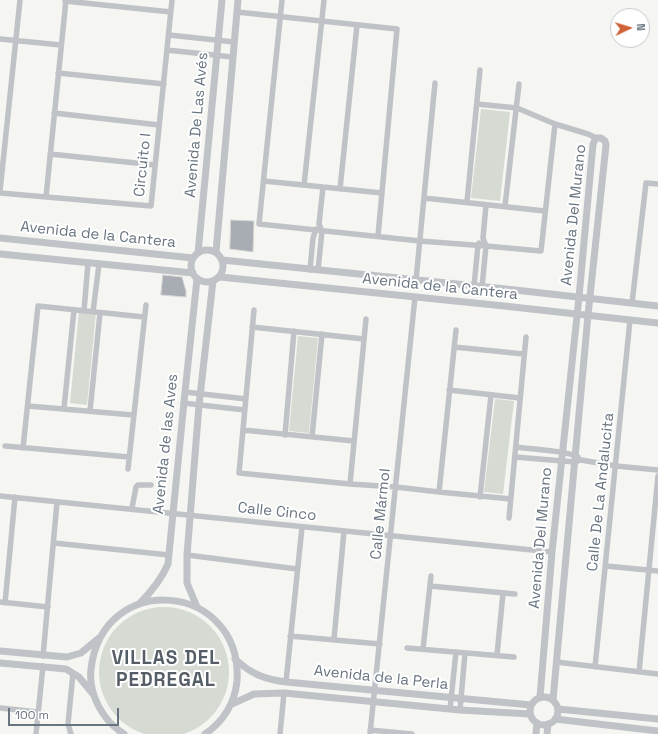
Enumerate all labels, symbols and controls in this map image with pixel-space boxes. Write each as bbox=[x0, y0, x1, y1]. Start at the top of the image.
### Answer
north arrow bbox=[610, 8, 650, 48]
text: N bbox=[634, 23, 648, 31]
street label: Avenida De Las Avés bbox=[182, 52, 212, 198]
street label: Circuito I bbox=[131, 132, 155, 198]
street label: Avenida Del Murano bbox=[558, 144, 590, 286]
street label: Avenida de la Cantera bbox=[19, 218, 177, 252]
street label: Avenida de la Cantera bbox=[361, 270, 519, 304]
street label: Avenida de las Aves bbox=[150, 373, 182, 515]
street label: Calle De La Andalucita bbox=[584, 412, 618, 572]
street label: Avenida Del Murano bbox=[526, 467, 556, 609]
street label: Calle Mármol bbox=[367, 468, 395, 560]
street label: Calle Cinco bbox=[237, 499, 317, 525]
district label: VILLAS DEL PEDREGAL bbox=[111, 648, 221, 692]
street label: Avenida de la Perla bbox=[313, 662, 449, 694]
scale bar bbox=[10, 700, 121, 726]
text: 100 m bbox=[15, 707, 49, 723]

